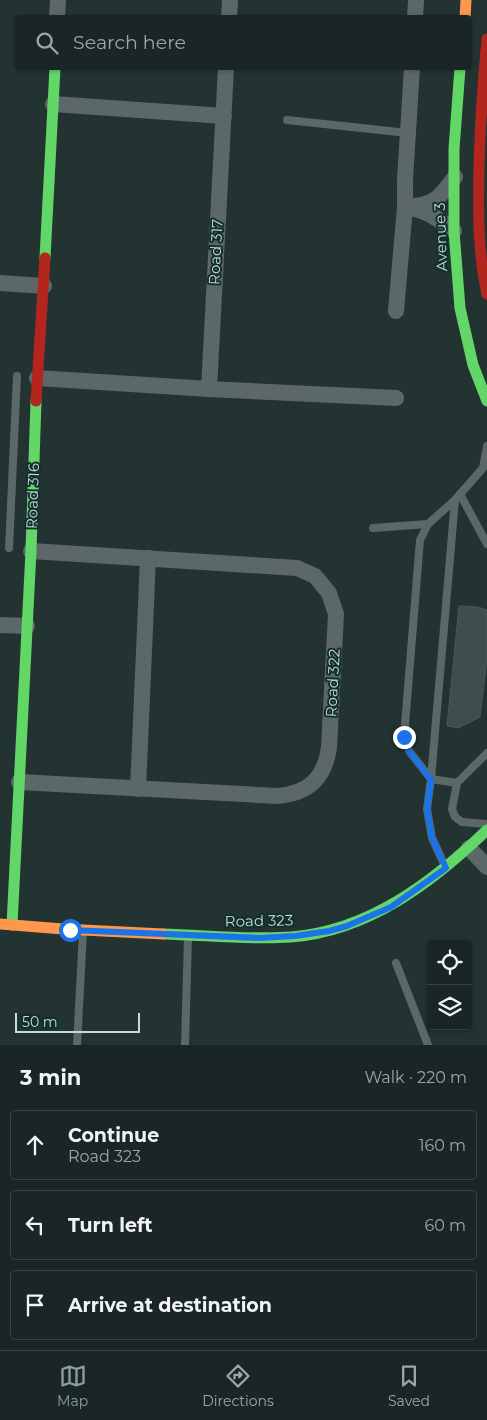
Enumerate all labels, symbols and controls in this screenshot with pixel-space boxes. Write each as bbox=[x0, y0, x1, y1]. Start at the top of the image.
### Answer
search box bbox=[15, 15, 472, 70]
icon: search bbox=[33, 29, 61, 57]
text: Search here bbox=[73, 31, 186, 54]
street label: Avenue 3 bbox=[430, 202, 451, 272]
street label: Road 317 bbox=[204, 218, 227, 285]
street label: Road 316 bbox=[22, 463, 43, 529]
street label: Road 322 bbox=[321, 648, 344, 718]
route end bbox=[393, 726, 416, 749]
street label: Road 323 bbox=[225, 910, 293, 931]
route start bbox=[59, 919, 82, 942]
map controls bbox=[427, 940, 472, 1030]
button: locate bbox=[427, 940, 472, 985]
button: layers bbox=[427, 985, 472, 1030]
scale bar bbox=[15, 1010, 140, 1033]
text: 50 m bbox=[22, 1013, 58, 1031]
text: 3 min bbox=[20, 1065, 81, 1090]
text: Walk · 220 m bbox=[364, 1068, 467, 1087]
text: Continue bbox=[68, 1124, 159, 1147]
icon: ahead bbox=[21, 1131, 49, 1159]
text: 160 m bbox=[419, 1136, 466, 1155]
text: Road 323 bbox=[68, 1147, 141, 1166]
icon: left bbox=[21, 1211, 49, 1239]
text: Turn left bbox=[68, 1214, 153, 1237]
text: 60 m bbox=[424, 1216, 466, 1235]
icon: arrive bbox=[21, 1291, 49, 1319]
text: Arrive at destination bbox=[68, 1294, 272, 1317]
tab: Map bbox=[57, 1362, 88, 1410]
tab: Directions bbox=[202, 1362, 274, 1410]
tab: Saved bbox=[388, 1362, 430, 1410]

